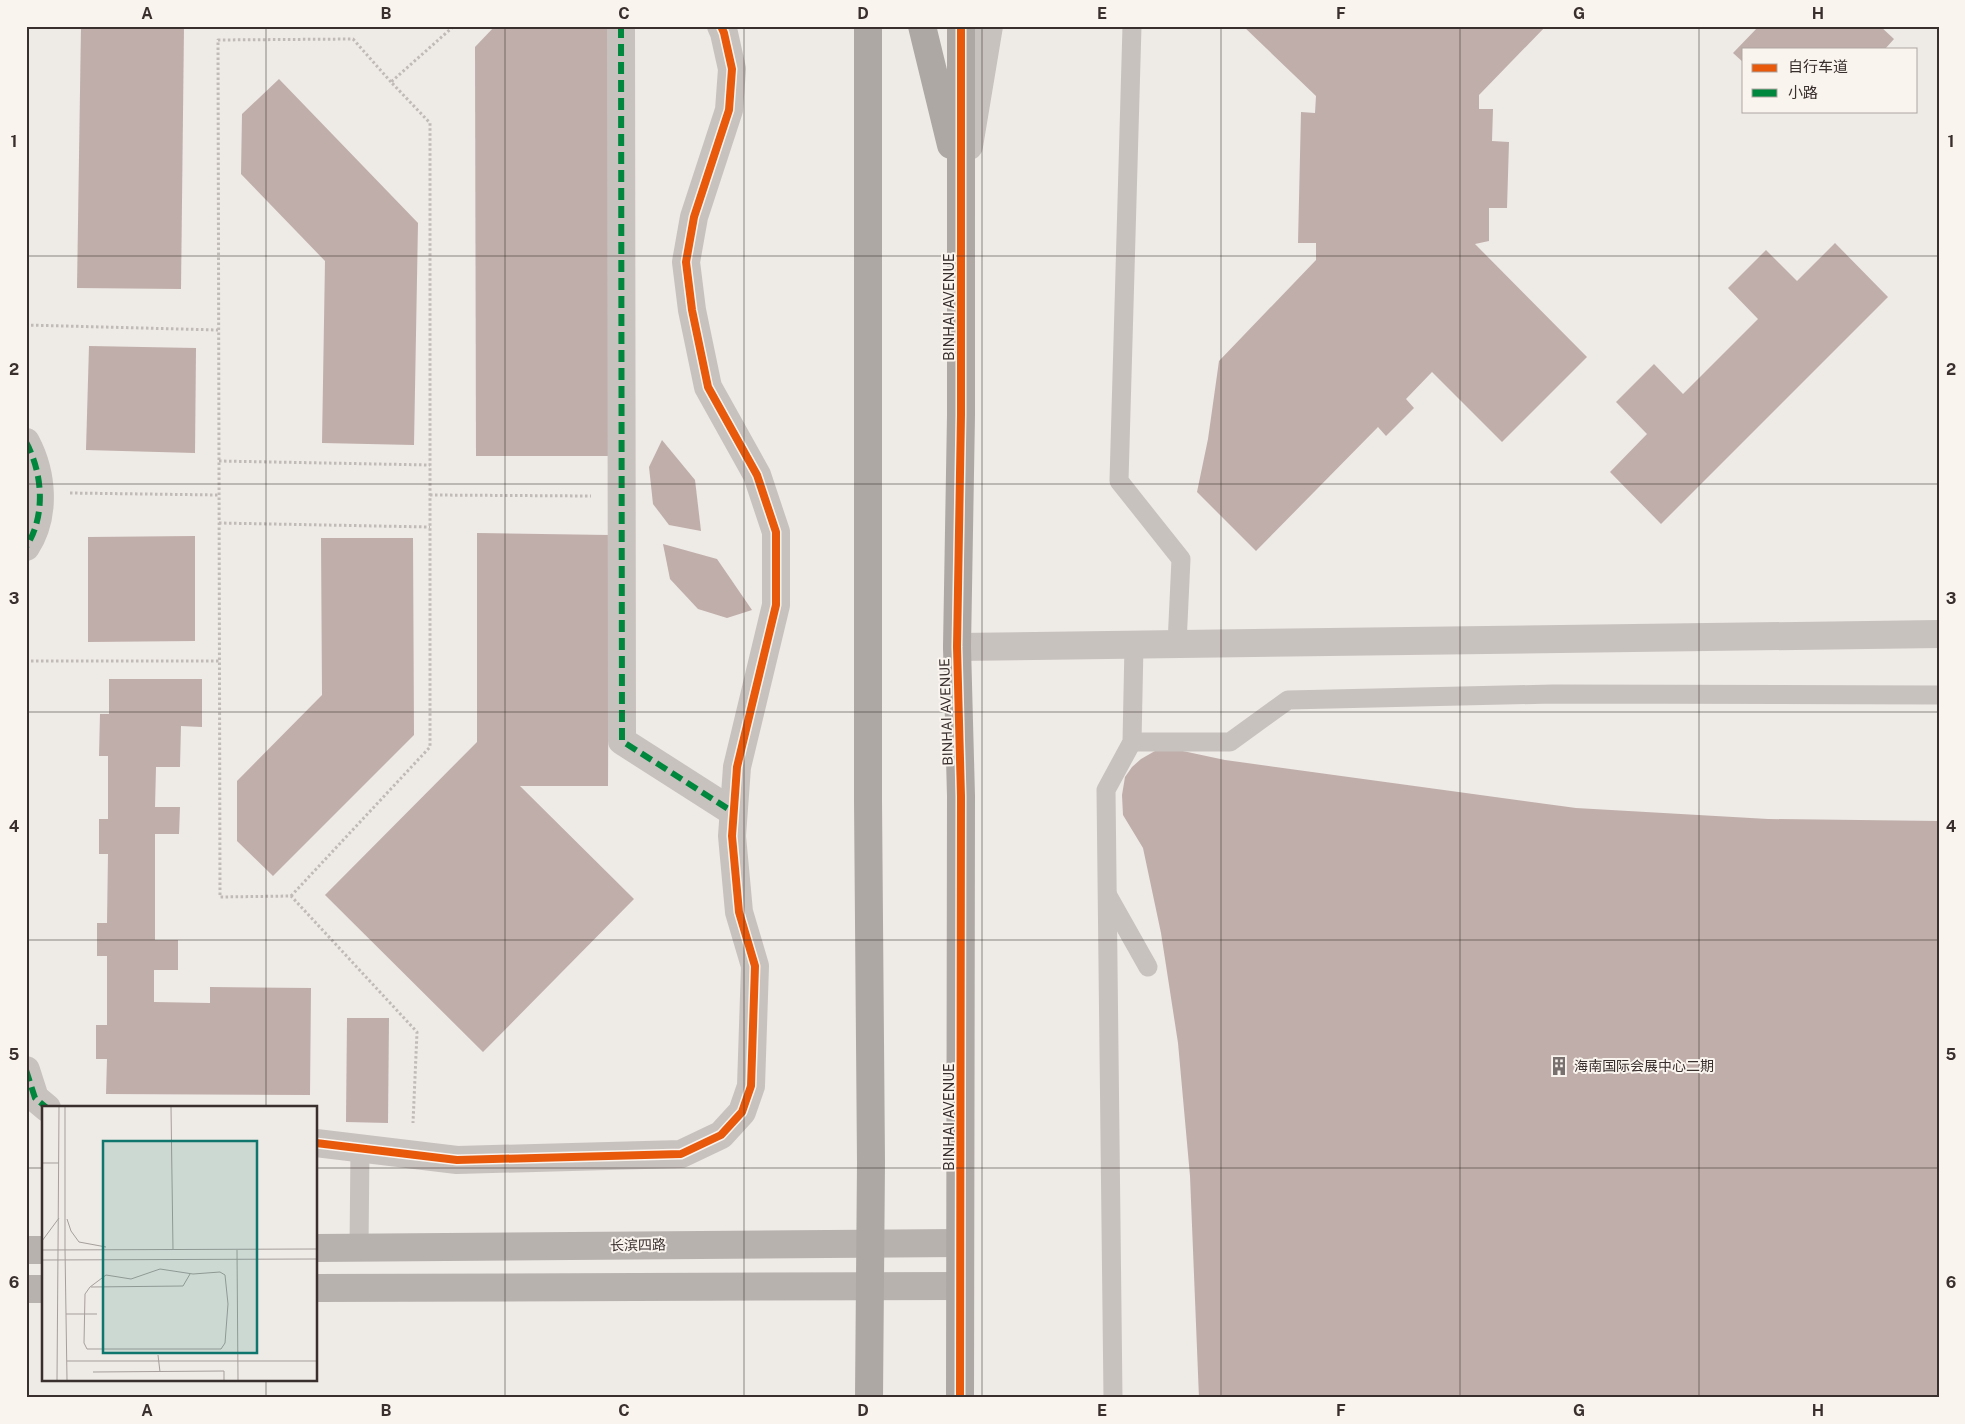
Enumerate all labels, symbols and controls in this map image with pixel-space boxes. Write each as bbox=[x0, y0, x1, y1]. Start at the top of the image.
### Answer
text: A bbox=[141, 4, 153, 23]
text: B bbox=[381, 4, 392, 23]
text: C bbox=[618, 4, 630, 23]
text: D bbox=[857, 4, 869, 23]
text: E bbox=[1097, 4, 1107, 23]
text: F bbox=[1336, 4, 1346, 23]
text: G bbox=[1573, 4, 1585, 23]
text: H bbox=[1812, 4, 1824, 23]
legend bbox=[1742, 48, 1918, 112]
text: 自行车道 bbox=[1788, 58, 1848, 75]
text: 小路 bbox=[1788, 84, 1818, 101]
text: 1 bbox=[11, 132, 17, 151]
text: 1 bbox=[1948, 132, 1954, 151]
street label: BINHAI AVENUE bbox=[941, 253, 957, 361]
text: 2 bbox=[9, 360, 19, 379]
text: 2 bbox=[1946, 360, 1956, 379]
text: 3 bbox=[9, 589, 19, 608]
text: 3 bbox=[1946, 589, 1956, 608]
street label: BINHAI AVENUE bbox=[936, 658, 956, 766]
text: 4 bbox=[9, 817, 20, 836]
text: 4 bbox=[1946, 817, 1957, 836]
text: 5 bbox=[9, 1045, 20, 1064]
text: 5 bbox=[1946, 1045, 1957, 1064]
building icon: 海南国际会展中心二期 bbox=[1548, 1055, 1570, 1077]
place label: 海南国际会展中心二期 bbox=[1574, 1058, 1714, 1074]
street label: BINHAI AVENUE bbox=[941, 1063, 957, 1171]
inset map bbox=[42, 1106, 318, 1382]
street label: 长滨四路 bbox=[610, 1237, 666, 1253]
text: 6 bbox=[9, 1273, 19, 1292]
text: 6 bbox=[1946, 1273, 1956, 1292]
text: A bbox=[141, 1401, 153, 1420]
text: B bbox=[381, 1401, 392, 1420]
text: C bbox=[618, 1401, 630, 1420]
text: D bbox=[857, 1401, 869, 1420]
text: E bbox=[1097, 1401, 1107, 1420]
text: F bbox=[1336, 1401, 1346, 1420]
text: G bbox=[1573, 1401, 1585, 1420]
text: H bbox=[1812, 1401, 1824, 1420]

